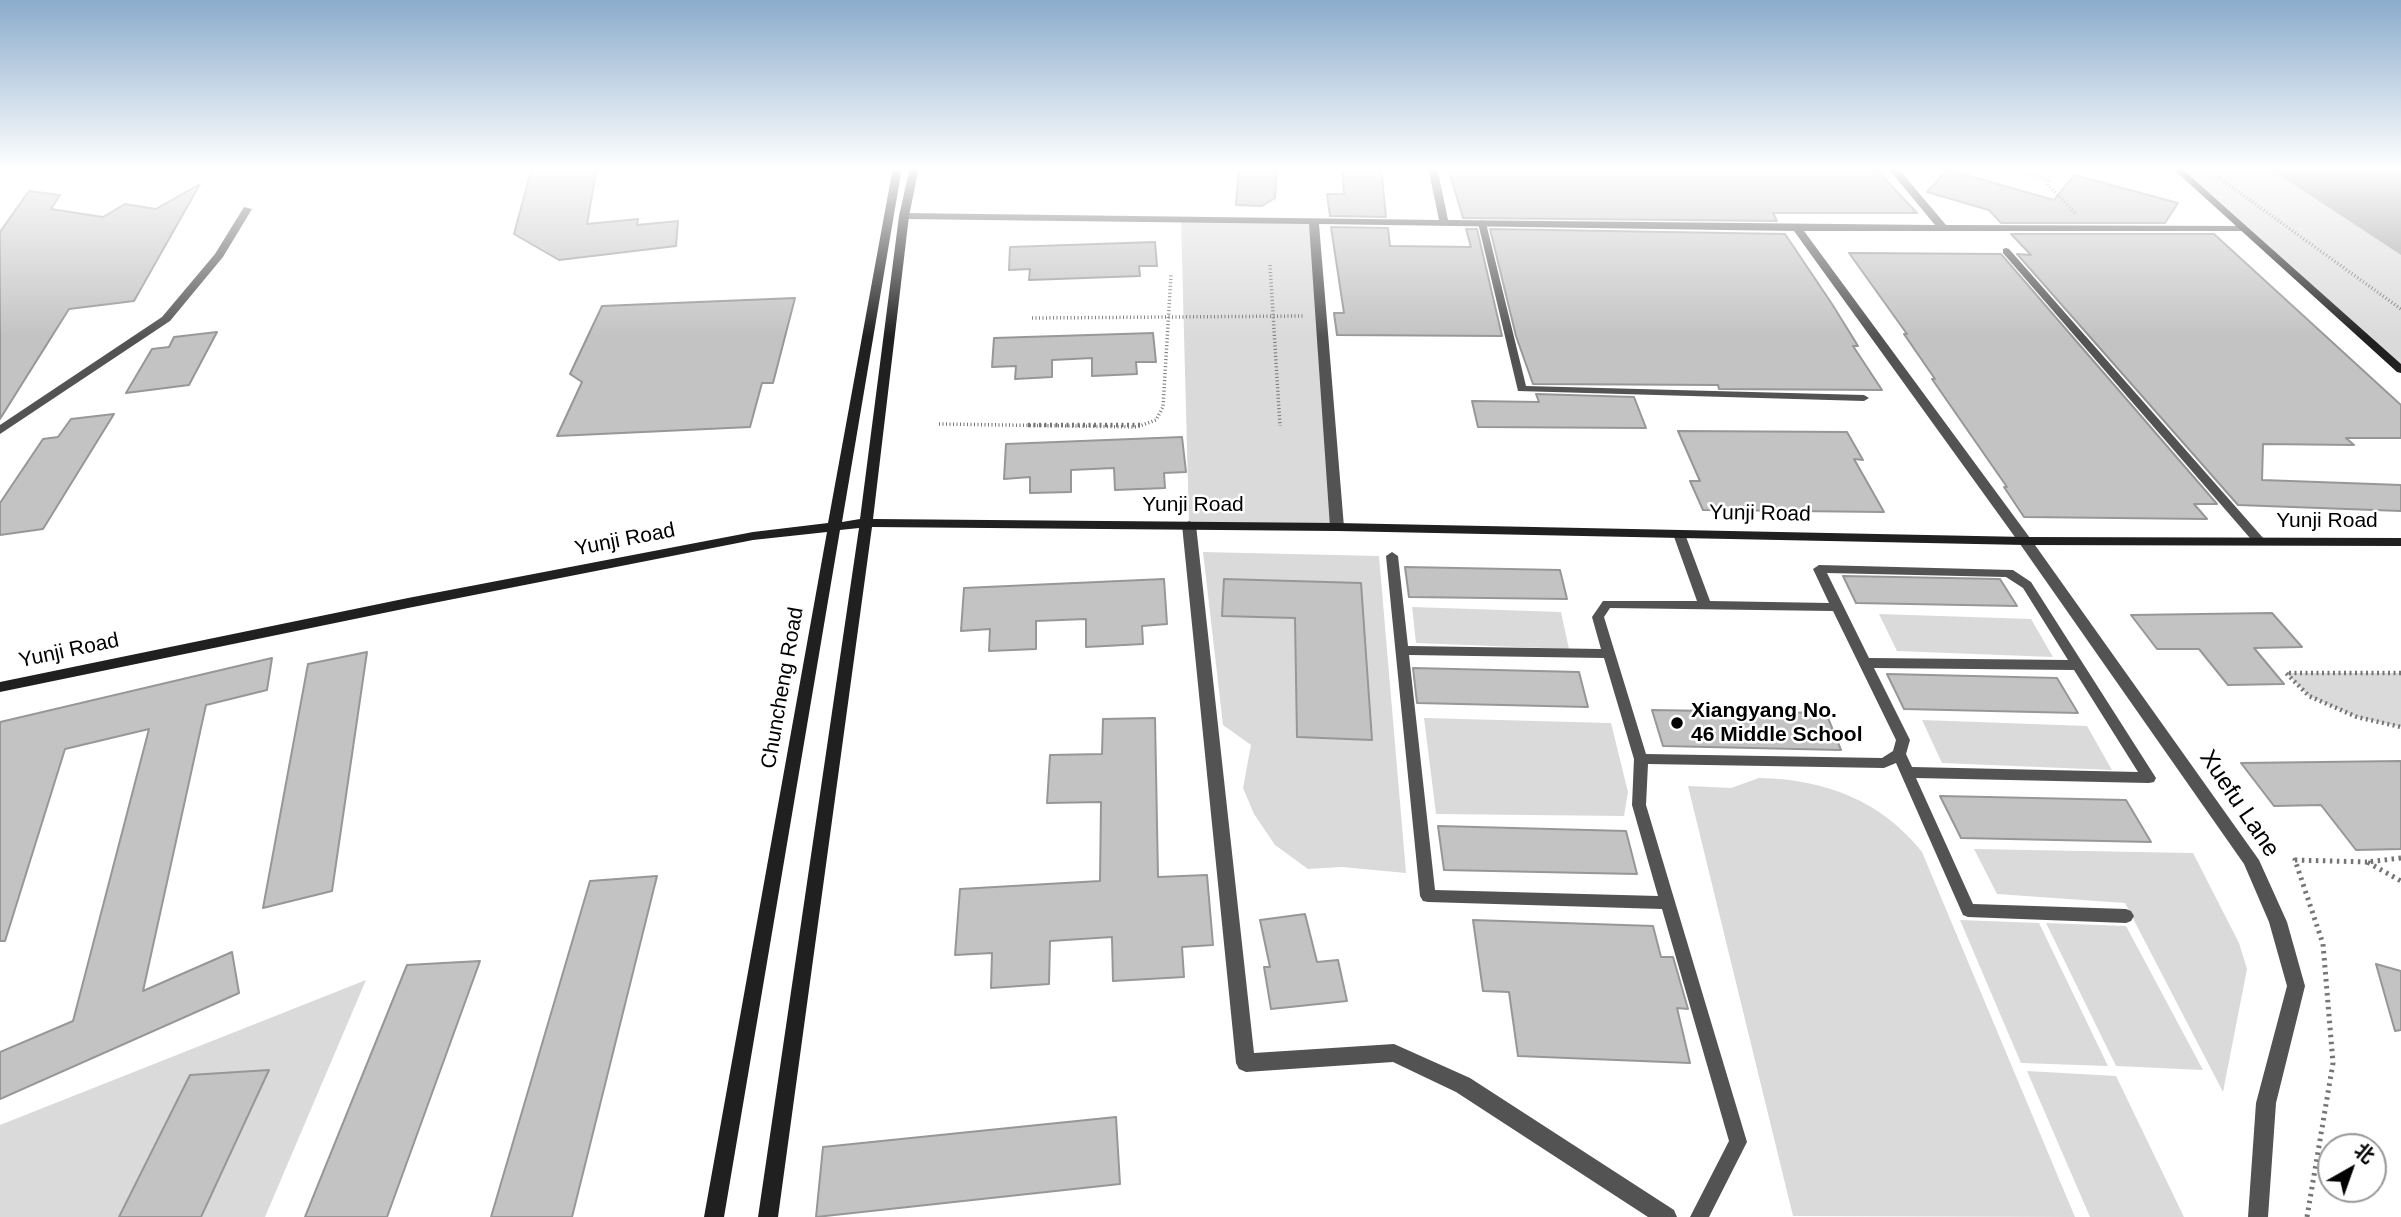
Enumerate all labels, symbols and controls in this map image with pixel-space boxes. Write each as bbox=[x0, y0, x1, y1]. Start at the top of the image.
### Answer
street label: Yunji Road bbox=[1142, 492, 1244, 518]
street label: Yunji Road bbox=[1709, 501, 1811, 527]
street label: Yunji Road bbox=[2276, 508, 2378, 534]
street label: Yunji Road bbox=[573, 518, 677, 562]
street label: Chuncheng Road bbox=[756, 605, 810, 771]
street label: Yunji Road bbox=[17, 628, 121, 674]
place label: Xiangyang No. 46 Middle School bbox=[1691, 698, 1863, 748]
marker: Xiangyang No. 46 Middle School bbox=[1669, 715, 1685, 731]
street label: Xuefu Lane bbox=[2193, 745, 2285, 863]
north arrow bbox=[2317, 1133, 2387, 1203]
text: 北 bbox=[2350, 1139, 2379, 1167]

